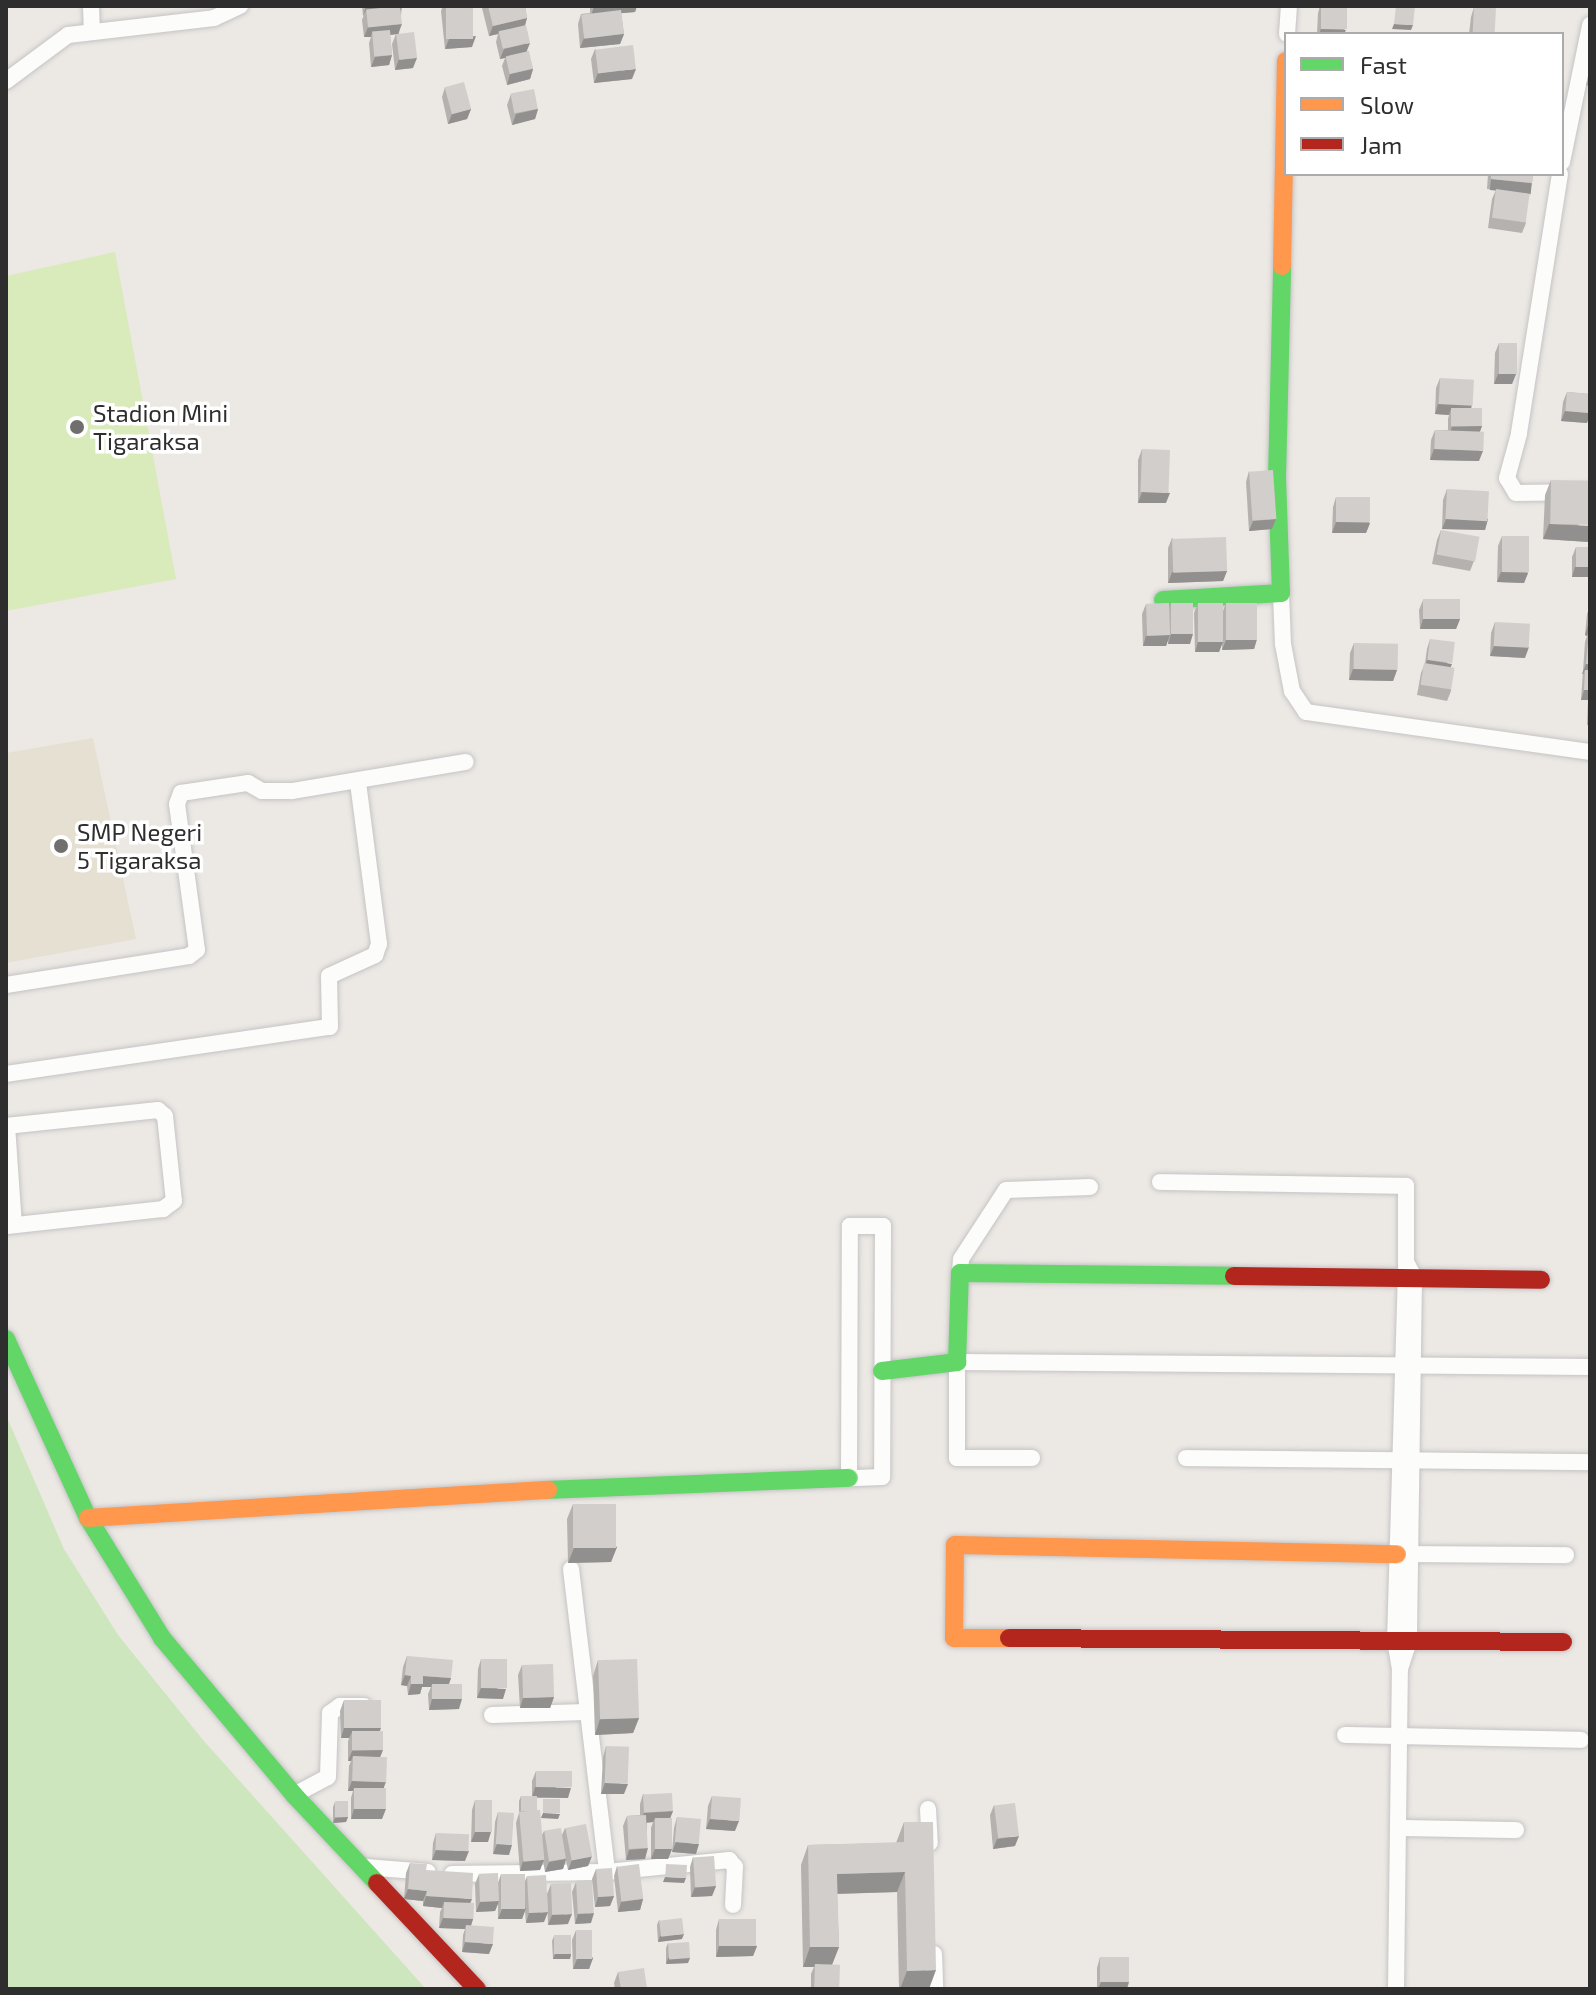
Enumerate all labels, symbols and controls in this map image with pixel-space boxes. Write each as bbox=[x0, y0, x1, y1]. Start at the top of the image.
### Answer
legend bbox=[1284, 32, 1564, 176]
text: Fast bbox=[1360, 50, 1407, 79]
text: Slow bbox=[1360, 90, 1414, 119]
text: Jam bbox=[1360, 130, 1402, 159]
place label: Stadion Mini Tigaraksa bbox=[93, 399, 228, 455]
marker: Stadion Mini Tigaraksa bbox=[68, 418, 86, 436]
place label: SMP Negeri 5 Tigaraksa bbox=[77, 818, 203, 874]
marker: SMP Negeri 5 Tigaraksa bbox=[52, 837, 70, 855]

